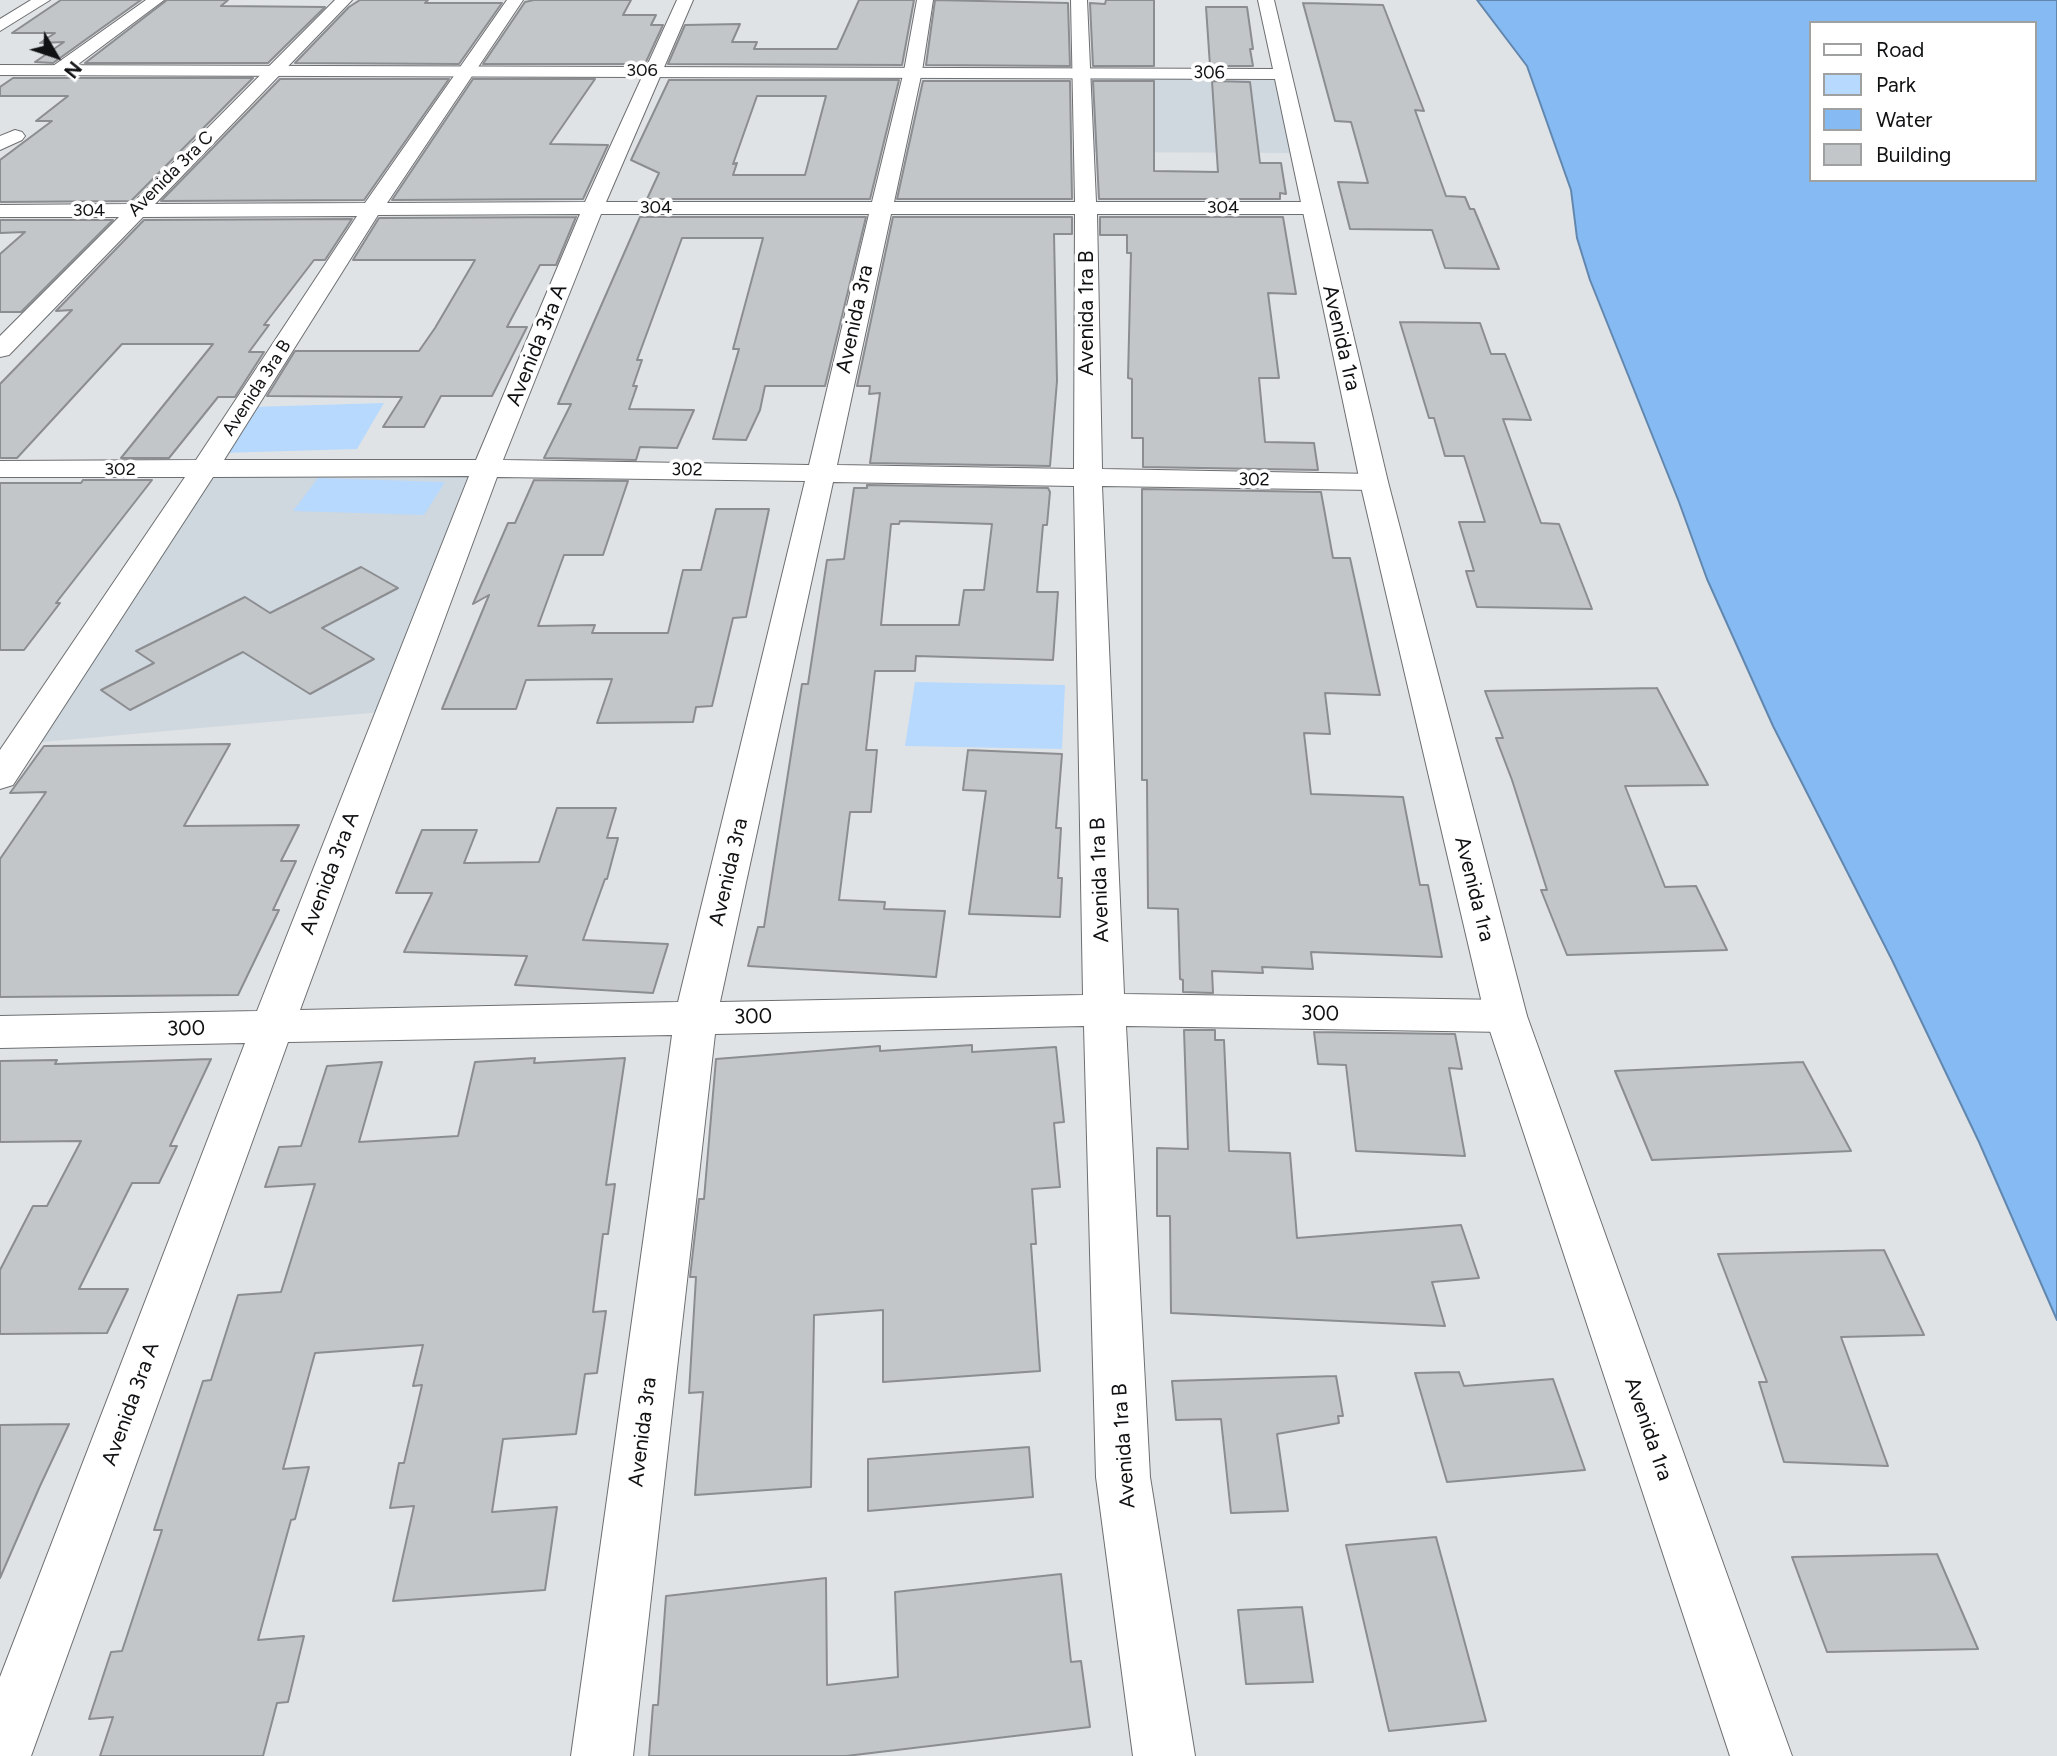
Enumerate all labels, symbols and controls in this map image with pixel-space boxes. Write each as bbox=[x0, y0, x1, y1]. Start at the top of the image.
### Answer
north arrow bbox=[21, 21, 91, 91]
legend bbox=[1808, 21, 2036, 182]
text: Road bbox=[1876, 37, 1924, 62]
text: N bbox=[59, 57, 86, 82]
street label: 306 bbox=[626, 60, 658, 82]
street label: 306 bbox=[1193, 62, 1225, 84]
text: Park bbox=[1876, 72, 1916, 97]
text: Water bbox=[1876, 107, 1932, 132]
street label: Avenida 3ra C bbox=[124, 127, 218, 221]
text: Building bbox=[1876, 142, 1951, 167]
street label: 304 bbox=[640, 197, 672, 219]
street label: 304 bbox=[1207, 197, 1239, 219]
street label: 304 bbox=[73, 200, 105, 222]
street label: Avenida 1ra B bbox=[1074, 250, 1100, 376]
street label: Avenida 3ra bbox=[831, 263, 879, 375]
street label: Avenida 3ra A bbox=[501, 280, 573, 410]
street label: Avenida 1ra bbox=[1317, 283, 1365, 393]
street label: Avenida 3ra B bbox=[218, 336, 296, 440]
street label: 302 bbox=[104, 459, 136, 481]
street label: 302 bbox=[671, 459, 703, 481]
street label: 302 bbox=[1238, 469, 1270, 491]
street label: Avenida 3ra A bbox=[295, 808, 365, 938]
street label: Avenida 3ra bbox=[704, 816, 754, 928]
street label: Avenida 1ra B bbox=[1085, 817, 1115, 943]
street label: Avenida 1ra bbox=[1449, 834, 1499, 944]
street label: 300 bbox=[1301, 1001, 1339, 1027]
street label: 300 bbox=[734, 1004, 772, 1030]
street label: 300 bbox=[167, 1016, 205, 1042]
street label: Avenida 3ra A bbox=[97, 1339, 165, 1469]
street label: Avenida 1ra bbox=[1619, 1374, 1677, 1484]
street label: Avenida 3ra bbox=[624, 1376, 662, 1488]
street label: Avenida 1ra B bbox=[1107, 1383, 1141, 1509]

